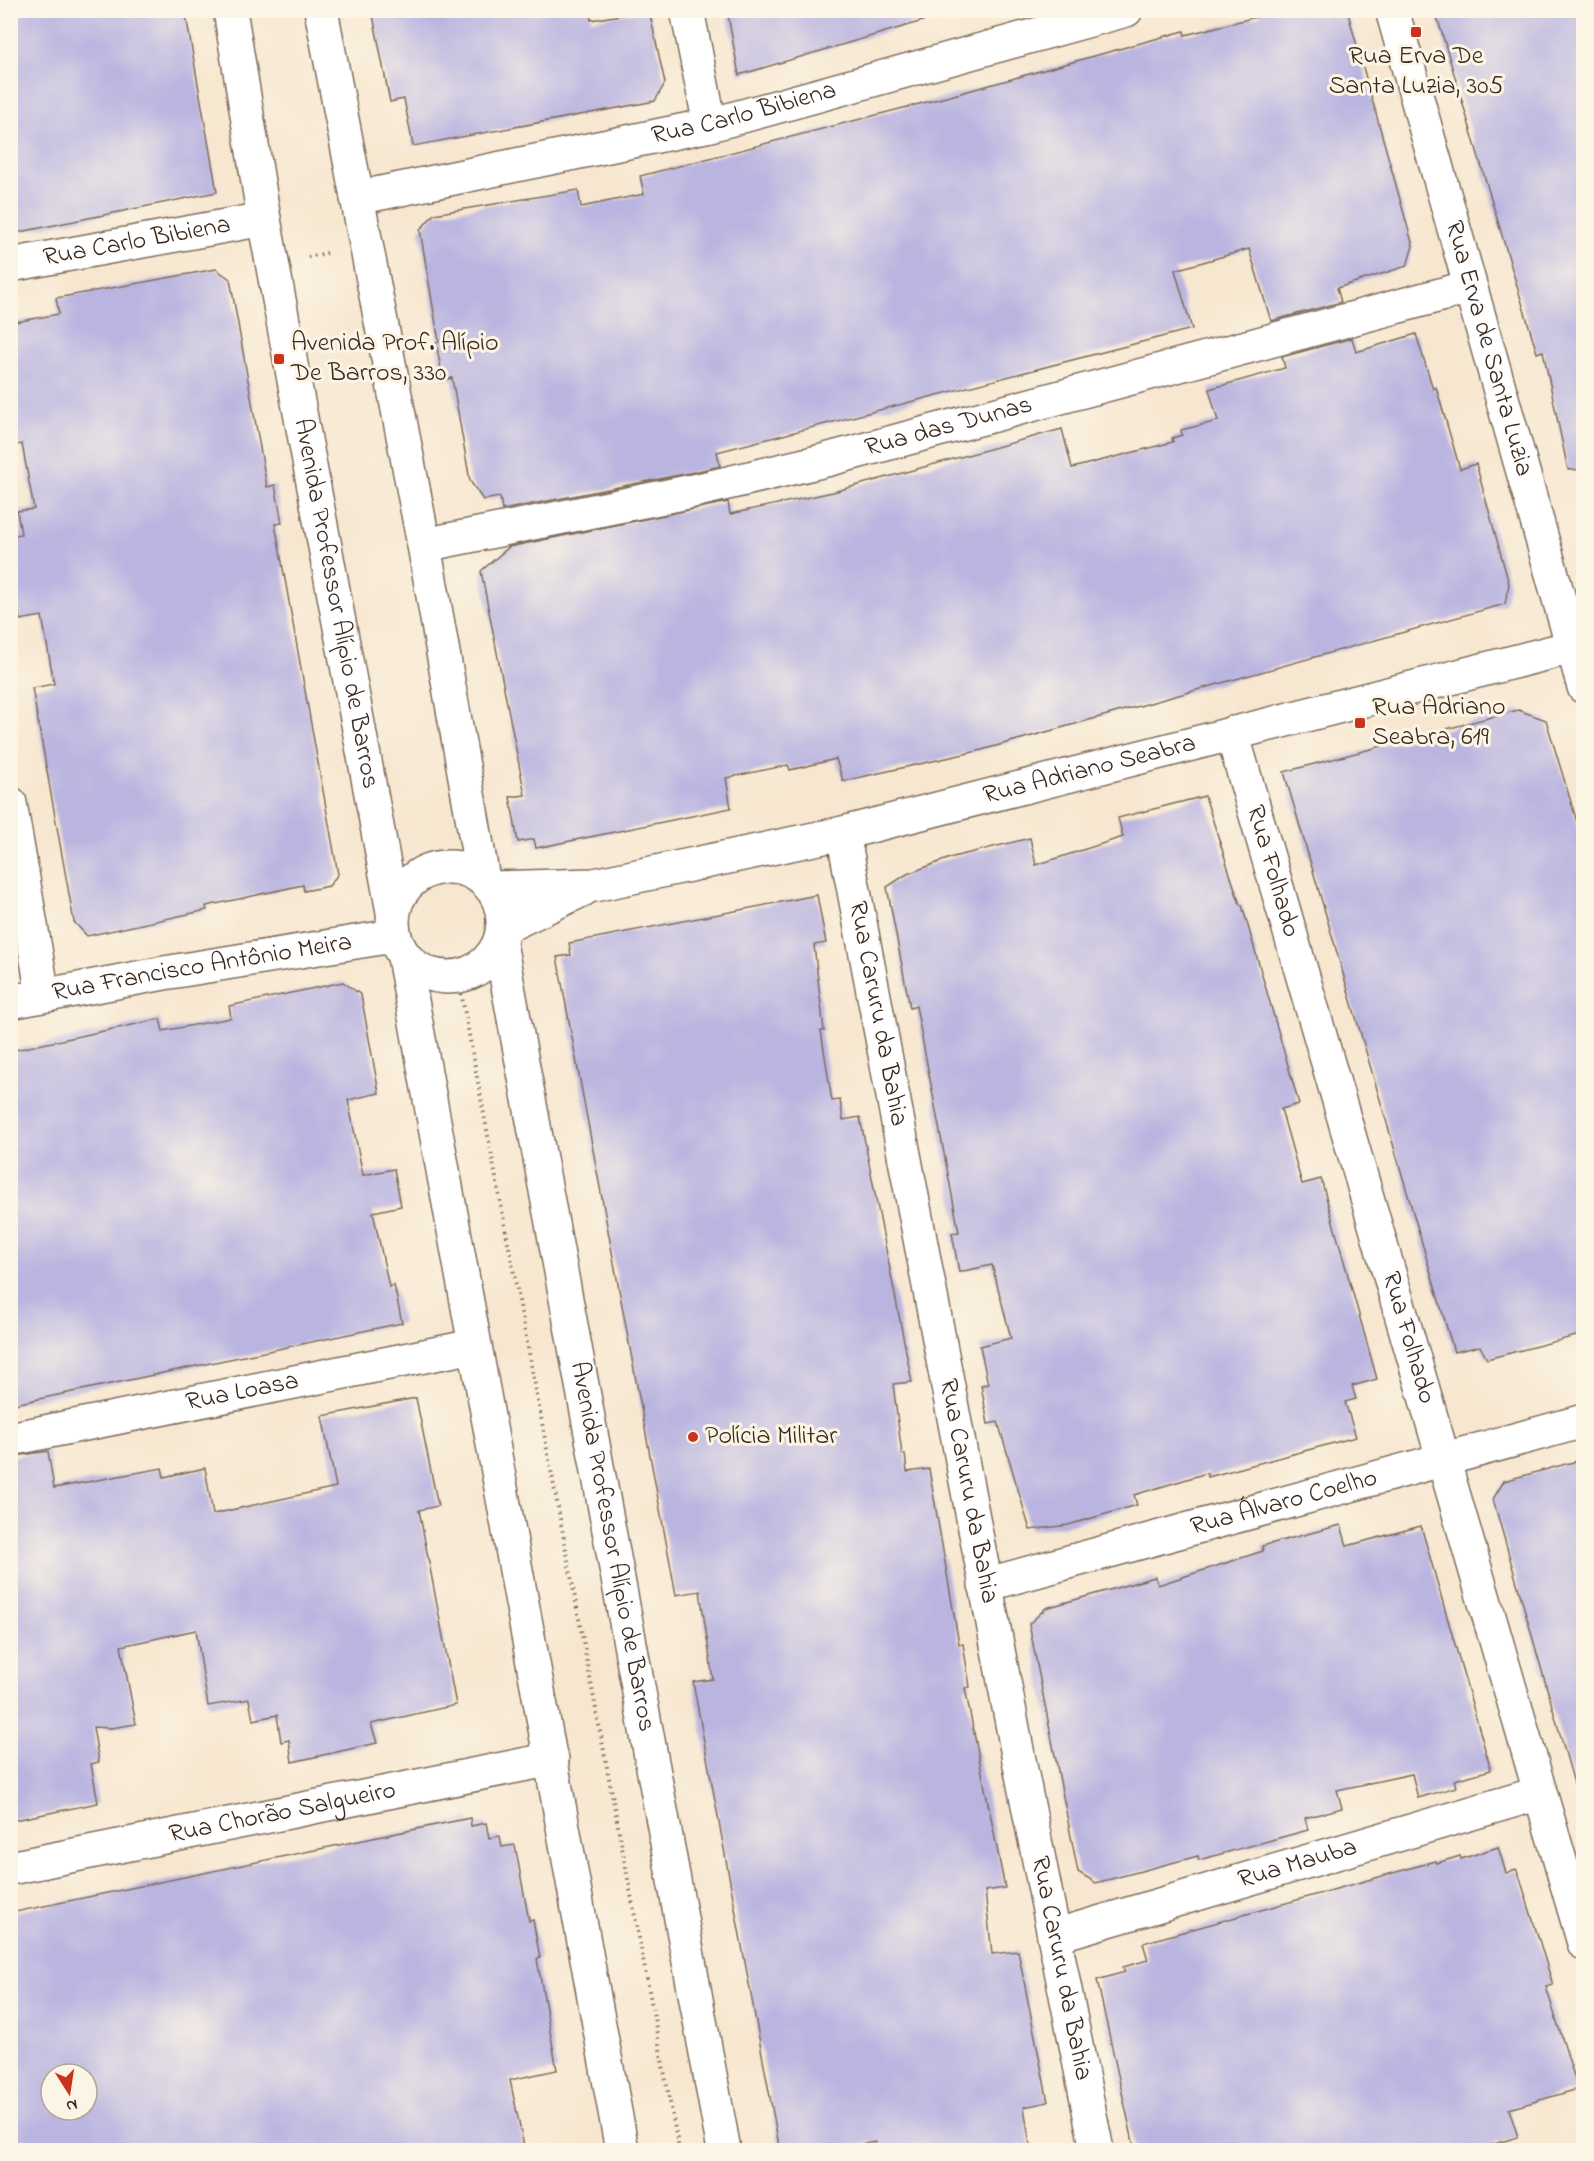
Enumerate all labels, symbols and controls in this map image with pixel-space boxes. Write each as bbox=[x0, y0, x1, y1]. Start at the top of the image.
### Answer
marker: Rua Erva De Santa Luzia, 305 bbox=[1409, 25, 1423, 39]
place label: Rua Erva De Santa Luzia, 305 bbox=[1329, 38, 1503, 106]
street label: Rua Carlo Bibiena bbox=[648, 72, 841, 156]
street label: Rua Carlo Bibiena bbox=[40, 206, 234, 278]
street label: Rua Erva de Santa Luzia bbox=[1434, 217, 1542, 481]
place label: Avenida Prof. Alípio De Barros, 330 bbox=[290, 325, 498, 393]
marker: Avenida Prof. Alípio De Barros, 330 bbox=[272, 352, 286, 366]
street label: Rua das Dunas bbox=[861, 386, 1037, 468]
street label: Avenida Professor Alípio de Barros bbox=[283, 415, 389, 792]
place label: Rua Adriano Seabra, 619 bbox=[1372, 689, 1505, 757]
marker: Rua Adriano Seabra, 619 bbox=[1353, 716, 1367, 730]
street label: Rua Adriano Seabra bbox=[979, 725, 1200, 815]
street label: Rua Folhado bbox=[1235, 801, 1309, 942]
street label: Rua Caruru da Bahia bbox=[837, 898, 917, 1129]
street label: Rua Francisco Antônio Meira bbox=[49, 924, 355, 1013]
street label: Rua Folhado bbox=[1371, 1267, 1445, 1408]
street label: Avenida Professor Alípio de Barros bbox=[559, 1358, 665, 1735]
street label: Rua Loasa bbox=[183, 1363, 302, 1422]
street label: Rua Caruru da Bahia bbox=[928, 1376, 1008, 1607]
place label: Polícia Militar bbox=[705, 1418, 838, 1456]
marker: Polícia Militar bbox=[686, 1430, 700, 1444]
street label: Rua Álvaro Coelho bbox=[1186, 1459, 1382, 1547]
street label: Rua Chorão Salgueiro bbox=[166, 1772, 399, 1855]
street label: Rua Mauba bbox=[1234, 1829, 1362, 1900]
street label: Rua Caruru da Bahia bbox=[1020, 1853, 1102, 2084]
north arrow bbox=[39, 2062, 99, 2122]
text: N bbox=[64, 2092, 79, 2118]

